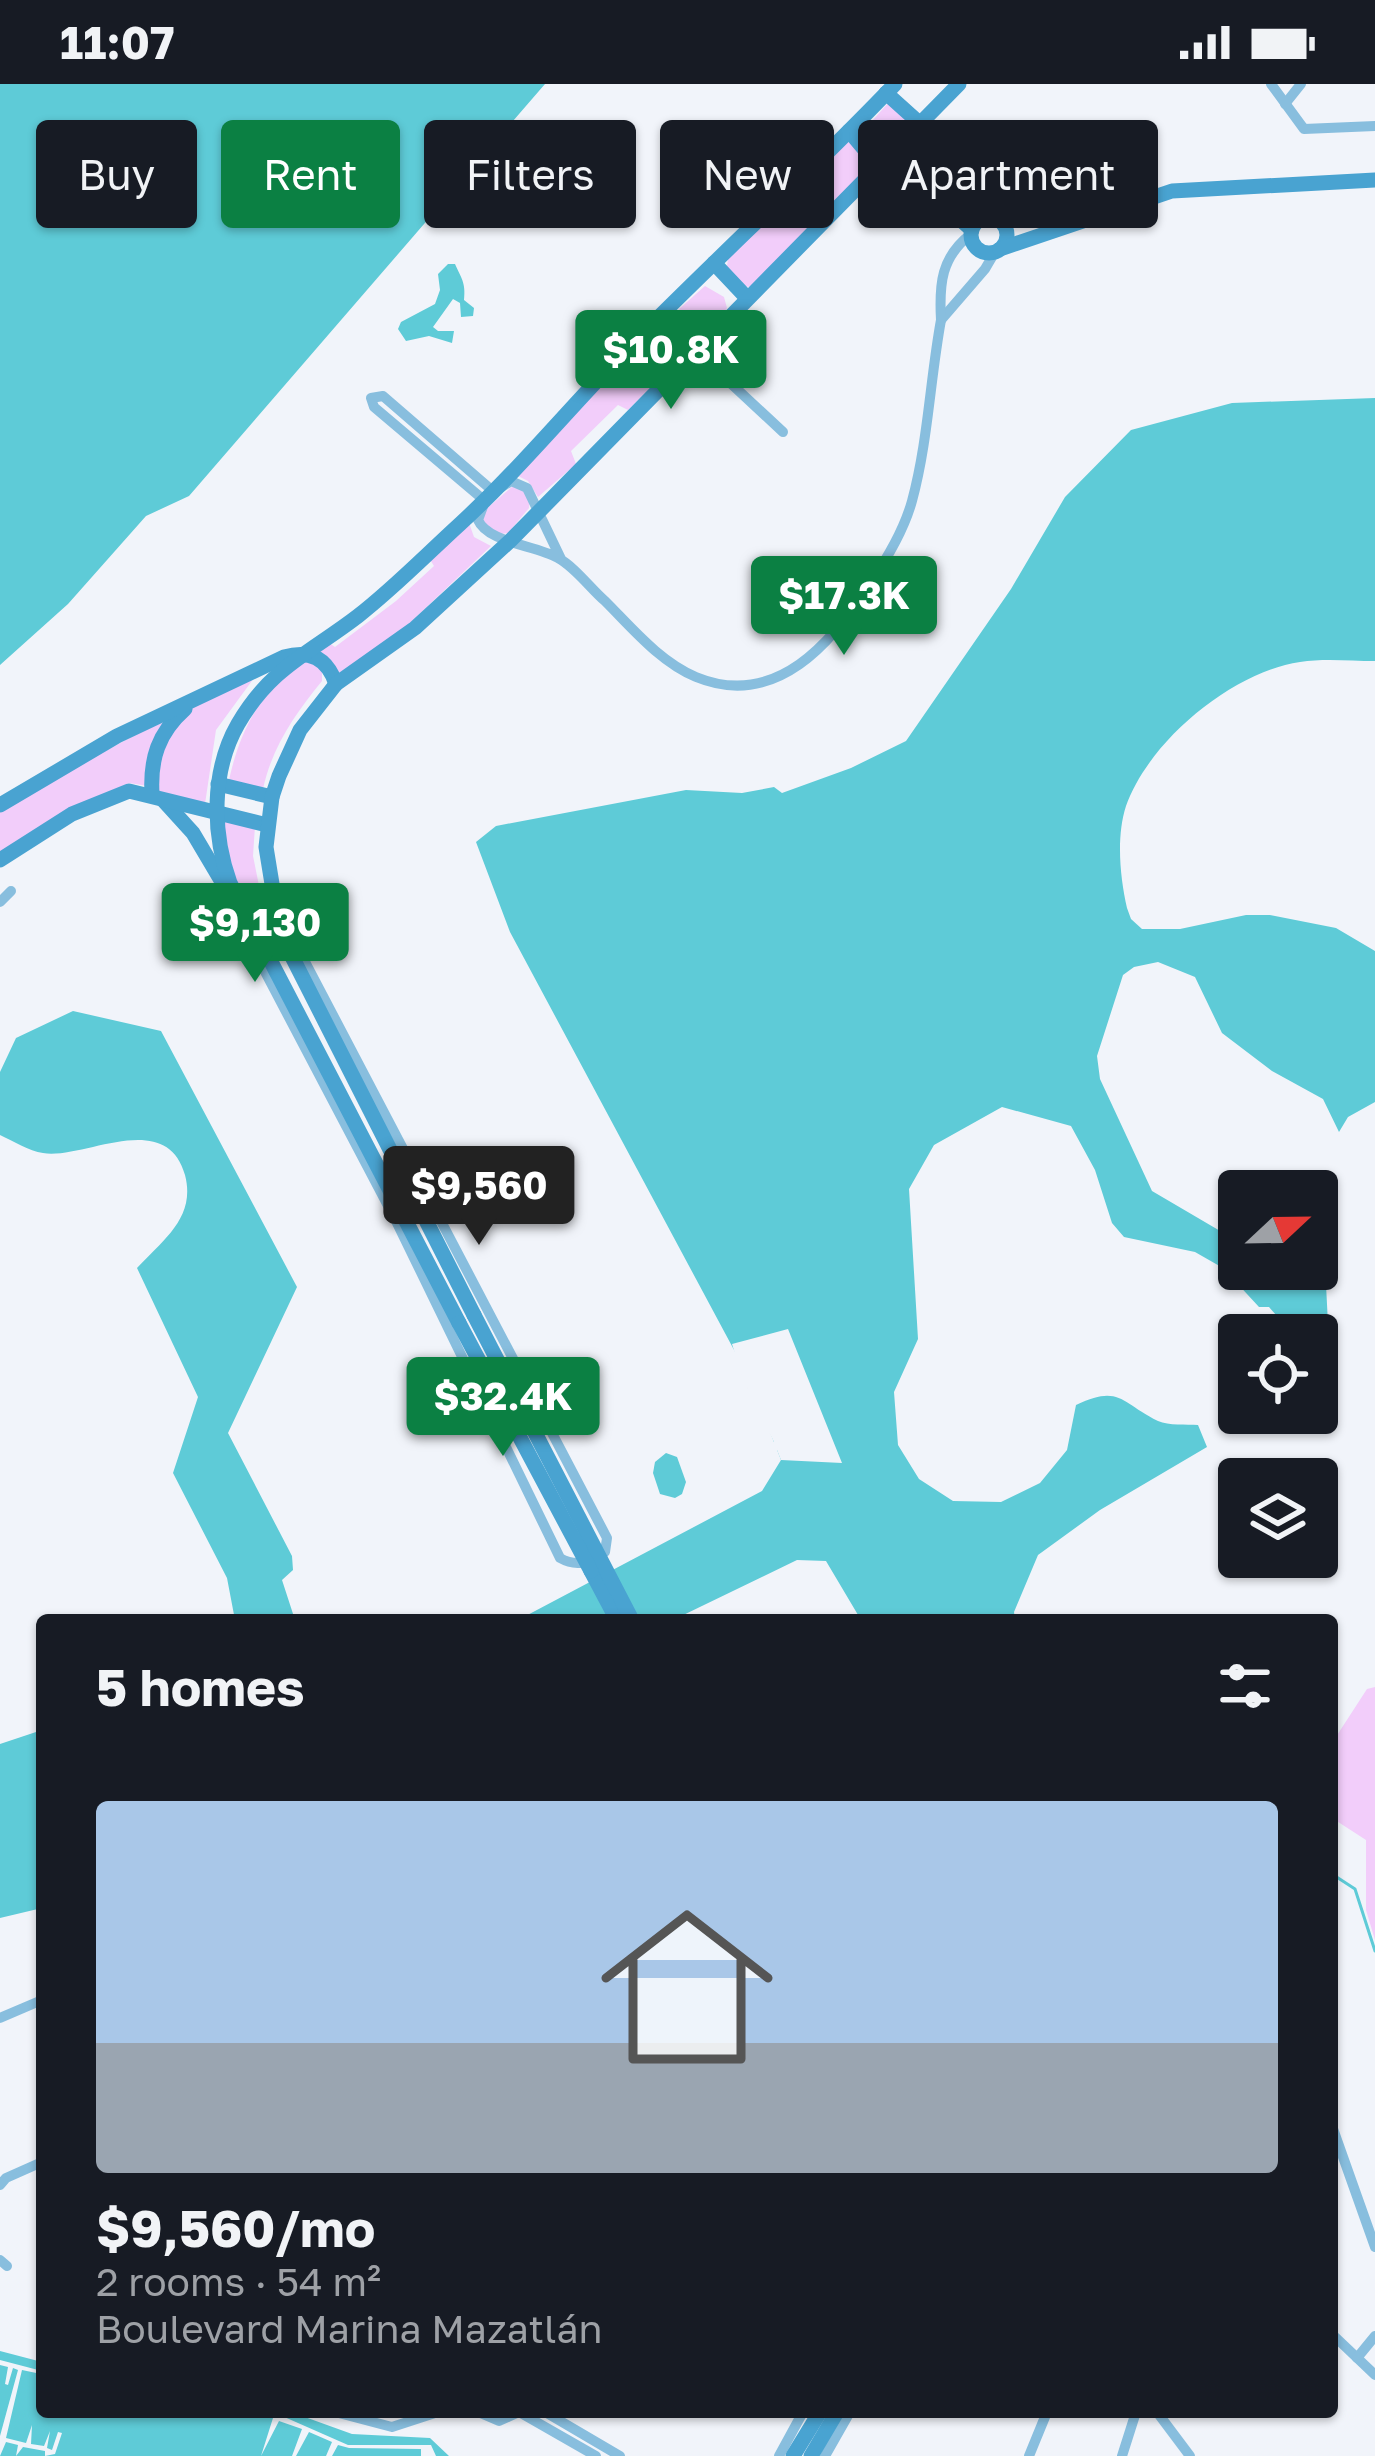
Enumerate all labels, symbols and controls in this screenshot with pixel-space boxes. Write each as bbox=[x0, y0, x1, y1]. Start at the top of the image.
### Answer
text: 11:07 bbox=[60, 15, 175, 69]
chip: Buy bbox=[36, 120, 197, 228]
chip: Rent bbox=[221, 120, 400, 228]
chip: Filters bbox=[424, 120, 636, 228]
chip: New bbox=[660, 120, 834, 228]
chip: Apartment bbox=[858, 120, 1158, 228]
pin: $10.8K bbox=[573, 310, 769, 412]
text: $10.8K bbox=[602, 325, 740, 372]
pin: $17.3K bbox=[746, 556, 942, 658]
text: $17.3K bbox=[778, 571, 910, 618]
pin: $9,130 bbox=[157, 883, 353, 985]
text: $9,130 bbox=[189, 898, 321, 945]
pin: $9,560 bbox=[381, 1146, 577, 1248]
text: $9,560 bbox=[410, 1161, 548, 1208]
north arrow bbox=[1218, 1170, 1338, 1290]
map controls bbox=[1218, 1170, 1338, 1578]
button: locate bbox=[1218, 1314, 1338, 1434]
pin: $32.4K bbox=[405, 1357, 601, 1459]
text: $32.4K bbox=[434, 1372, 572, 1419]
button: layers bbox=[1218, 1458, 1338, 1578]
icon: filters bbox=[1212, 1653, 1278, 1719]
text: 5 homes bbox=[96, 1656, 305, 1717]
icon: home bbox=[579, 1879, 795, 2095]
text: $9,560/mo bbox=[96, 2197, 375, 2258]
text: 2 rooms · 54 m² bbox=[96, 2258, 381, 2305]
text: Boulevard Marina Mazatlán bbox=[96, 2305, 603, 2352]

